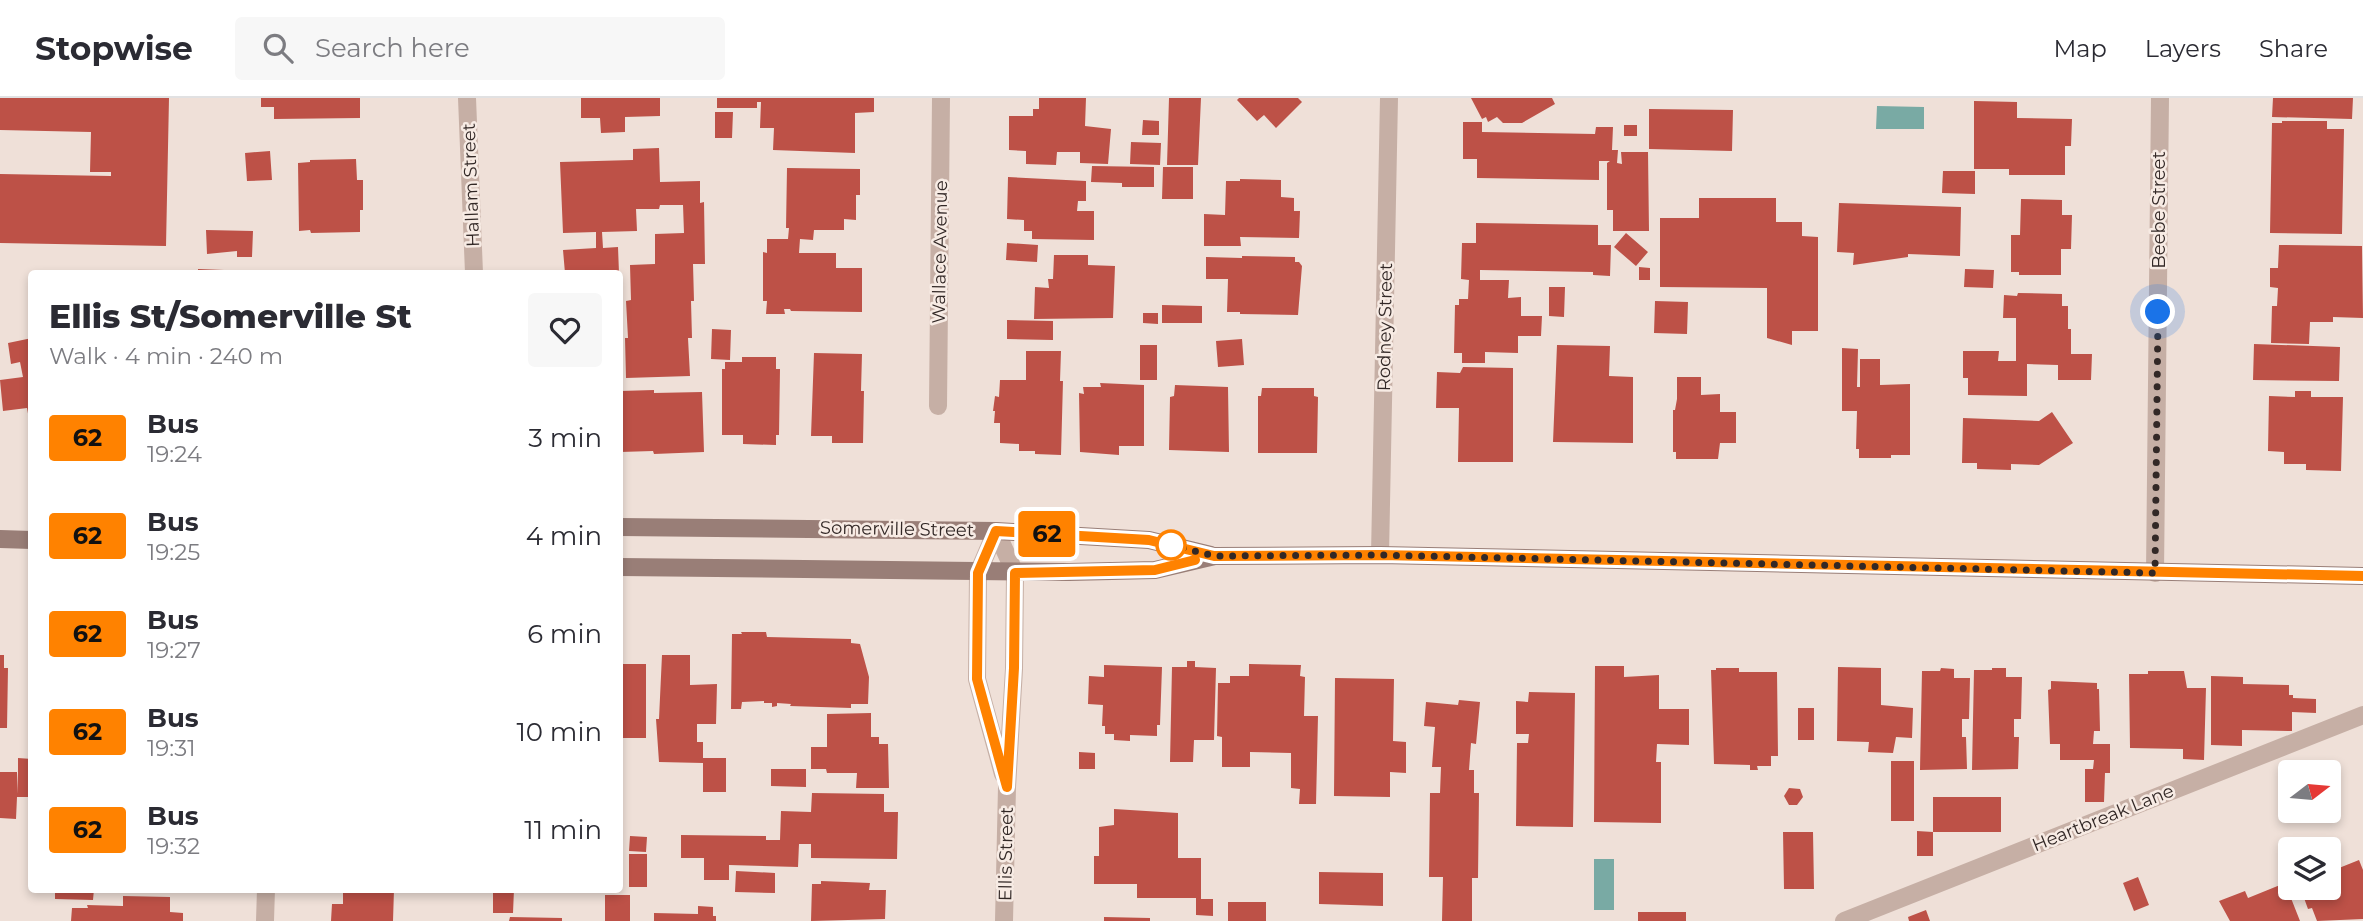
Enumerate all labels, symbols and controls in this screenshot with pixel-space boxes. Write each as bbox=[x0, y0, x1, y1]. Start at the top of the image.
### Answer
search box bbox=[235, 17, 725, 80]
text: Stopwise bbox=[35, 28, 193, 68]
icon: search bbox=[259, 29, 297, 67]
text: Search here bbox=[315, 32, 470, 64]
text: Map bbox=[2053, 34, 2107, 63]
text: Layers bbox=[2145, 34, 2221, 63]
text: Share bbox=[2259, 34, 2328, 63]
street label: Hallam Street bbox=[458, 123, 484, 247]
street label: Beebe Street bbox=[2148, 151, 2170, 269]
street label: Wallace Avenue bbox=[928, 180, 952, 324]
street label: Rodney Street bbox=[1373, 263, 1397, 391]
button: heart bbox=[528, 293, 602, 367]
your location bbox=[2140, 294, 2175, 329]
text: Ellis St/Somerville St bbox=[49, 296, 412, 336]
text: Walk · 4 min · 240 m bbox=[49, 342, 283, 370]
text: Bus bbox=[147, 408, 199, 440]
text: 3 min bbox=[528, 422, 602, 454]
text: 62 bbox=[73, 423, 102, 452]
text: 19:24 bbox=[147, 440, 202, 468]
text: Bus bbox=[147, 506, 199, 538]
line badge: 62 bbox=[1016, 511, 1078, 557]
street label: Somerville Street bbox=[820, 517, 974, 541]
text: 62 bbox=[1032, 519, 1062, 548]
text: 4 min bbox=[526, 520, 602, 552]
text: 62 bbox=[73, 521, 102, 550]
unlabelled marker bbox=[1156, 530, 1186, 560]
text: 19:25 bbox=[147, 538, 200, 566]
text: Bus bbox=[147, 604, 199, 636]
text: 6 min bbox=[527, 618, 602, 650]
text: 62 bbox=[73, 619, 102, 648]
text: 19:27 bbox=[147, 636, 201, 664]
text: Bus bbox=[147, 702, 199, 734]
text: 10 min bbox=[516, 716, 602, 748]
text: 62 bbox=[73, 717, 102, 746]
text: 19:31 bbox=[147, 734, 195, 762]
north arrow bbox=[2278, 760, 2342, 822]
map controls bbox=[2278, 760, 2341, 900]
street label: Heartbreak Lane bbox=[2029, 780, 2177, 856]
text: Bus bbox=[147, 800, 199, 832]
street label: Ellis Street bbox=[994, 807, 1018, 901]
text: 11 min bbox=[524, 814, 602, 846]
text: 62 bbox=[73, 815, 102, 844]
text: 19:32 bbox=[147, 832, 200, 860]
button: layers bbox=[2278, 837, 2341, 900]

